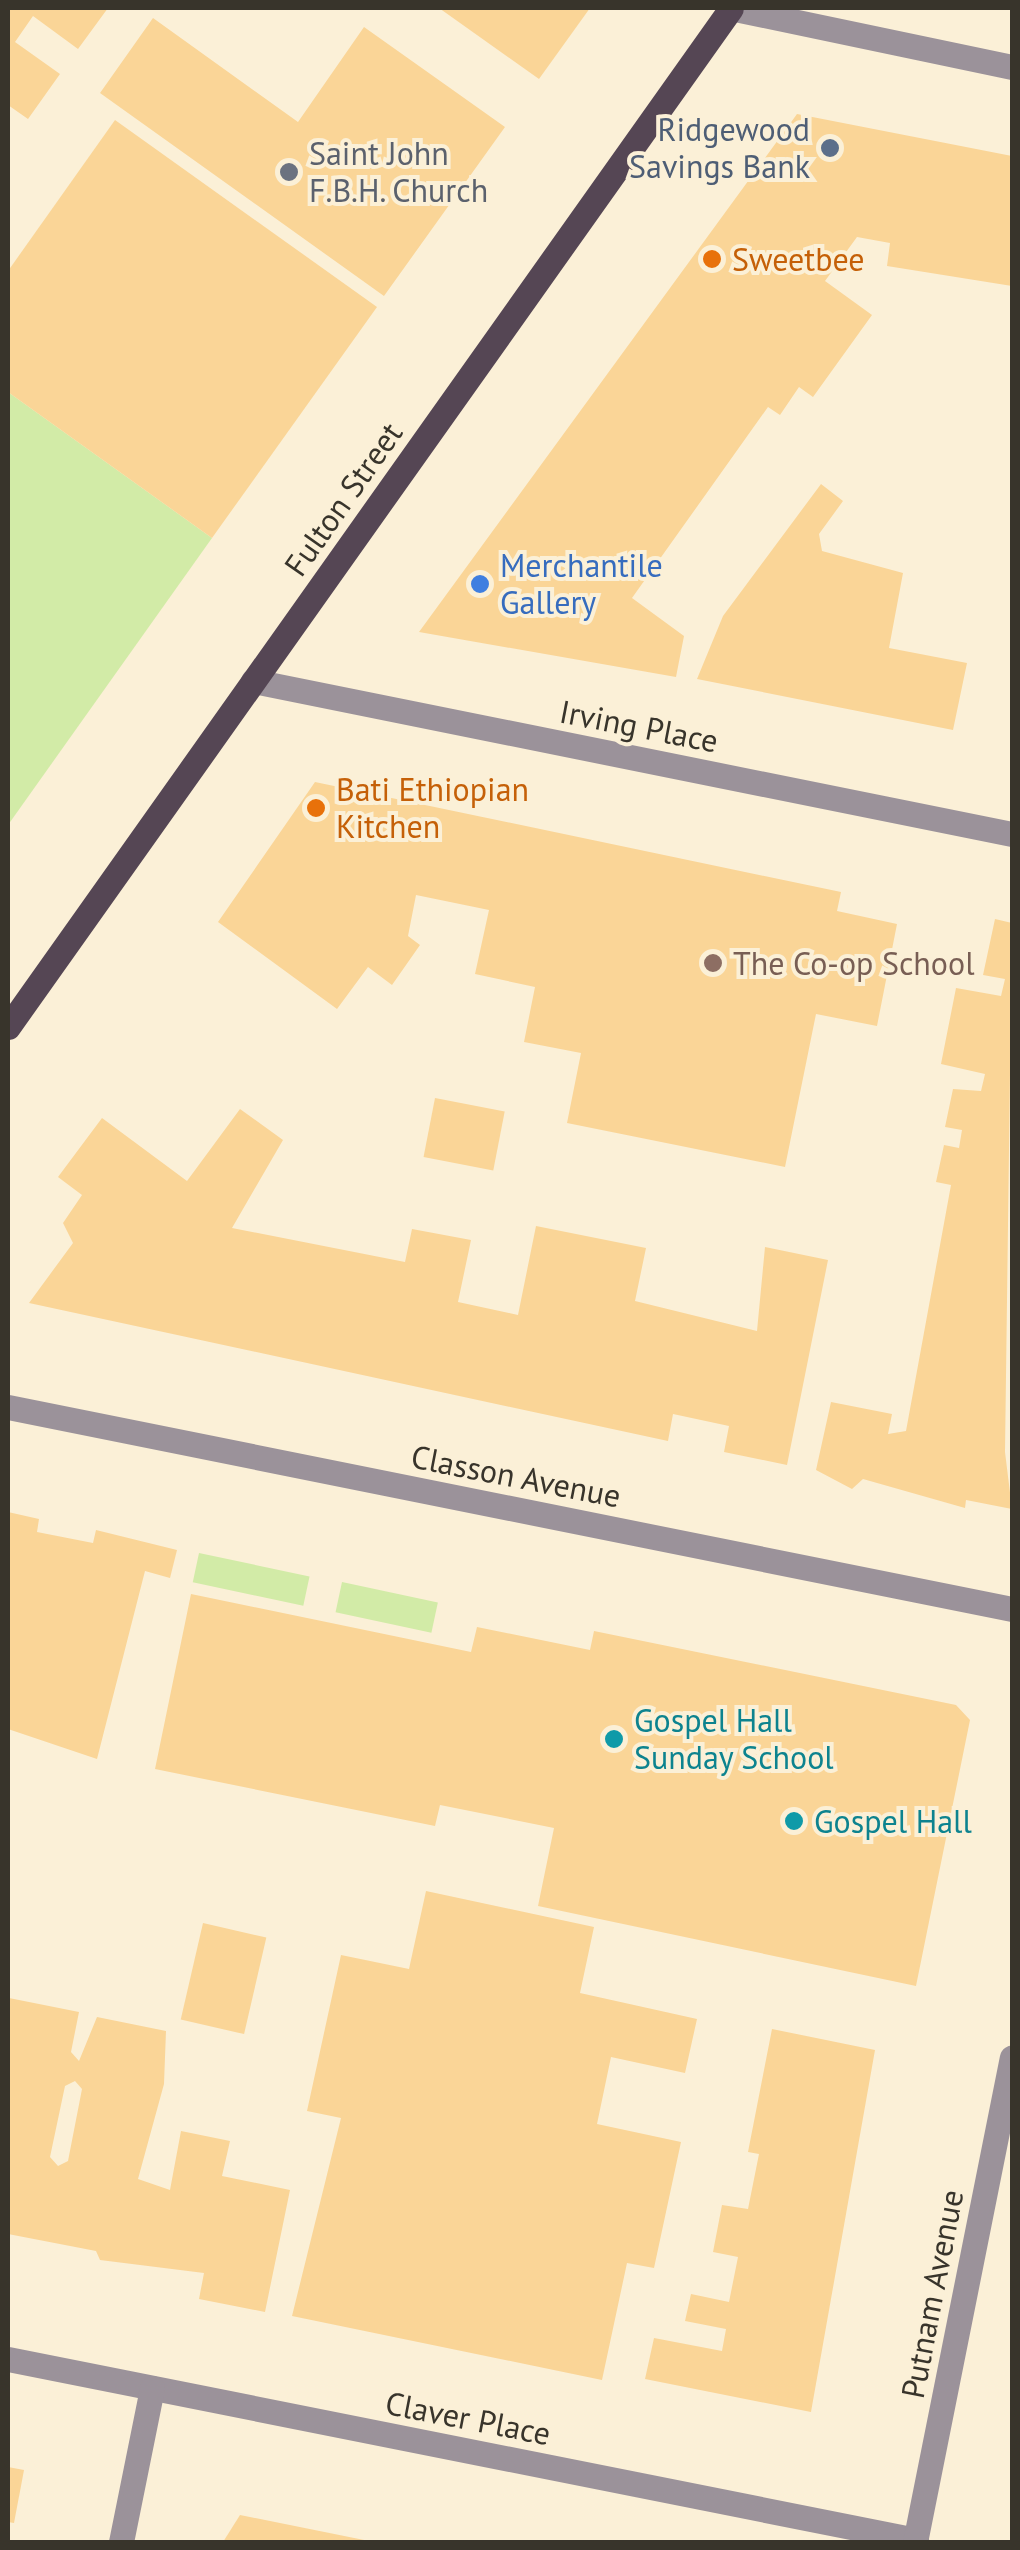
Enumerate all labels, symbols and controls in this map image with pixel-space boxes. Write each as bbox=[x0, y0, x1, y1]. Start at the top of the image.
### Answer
place label: Ridgewood Savings Bank bbox=[629, 111, 810, 186]
place label: Saint John F.B.H. Church bbox=[309, 135, 491, 210]
marker: Ridgewood Savings Bank bbox=[819, 137, 841, 159]
marker: Saint John F.B.H. Church bbox=[278, 161, 300, 183]
place label: Sweetbee bbox=[732, 240, 865, 278]
marker: Sweetbee bbox=[701, 248, 723, 270]
street label: Fulton Street bbox=[276, 415, 410, 583]
place label: Merchantile Gallery bbox=[500, 547, 663, 622]
marker: Merchantile Gallery bbox=[469, 573, 491, 595]
street label: Irving Place bbox=[557, 692, 721, 760]
place label: Bati Ethiopian Kitchen bbox=[336, 771, 529, 846]
marker: Bati Ethiopian Kitchen bbox=[305, 797, 327, 819]
place label: The Co-op School bbox=[733, 944, 974, 982]
marker: The Co-op School bbox=[702, 952, 724, 974]
street label: Classon Avenue bbox=[408, 1437, 624, 1515]
place label: Gospel Hall Sunday School bbox=[634, 1702, 835, 1777]
marker: Gospel Hall Sunday School bbox=[603, 1728, 625, 1750]
place label: Gospel Hall bbox=[814, 1802, 972, 1840]
marker: Gospel Hall bbox=[783, 1810, 805, 1832]
street label: Putnam Avenue bbox=[893, 2186, 971, 2402]
street label: Claver Place bbox=[382, 2383, 554, 2453]

